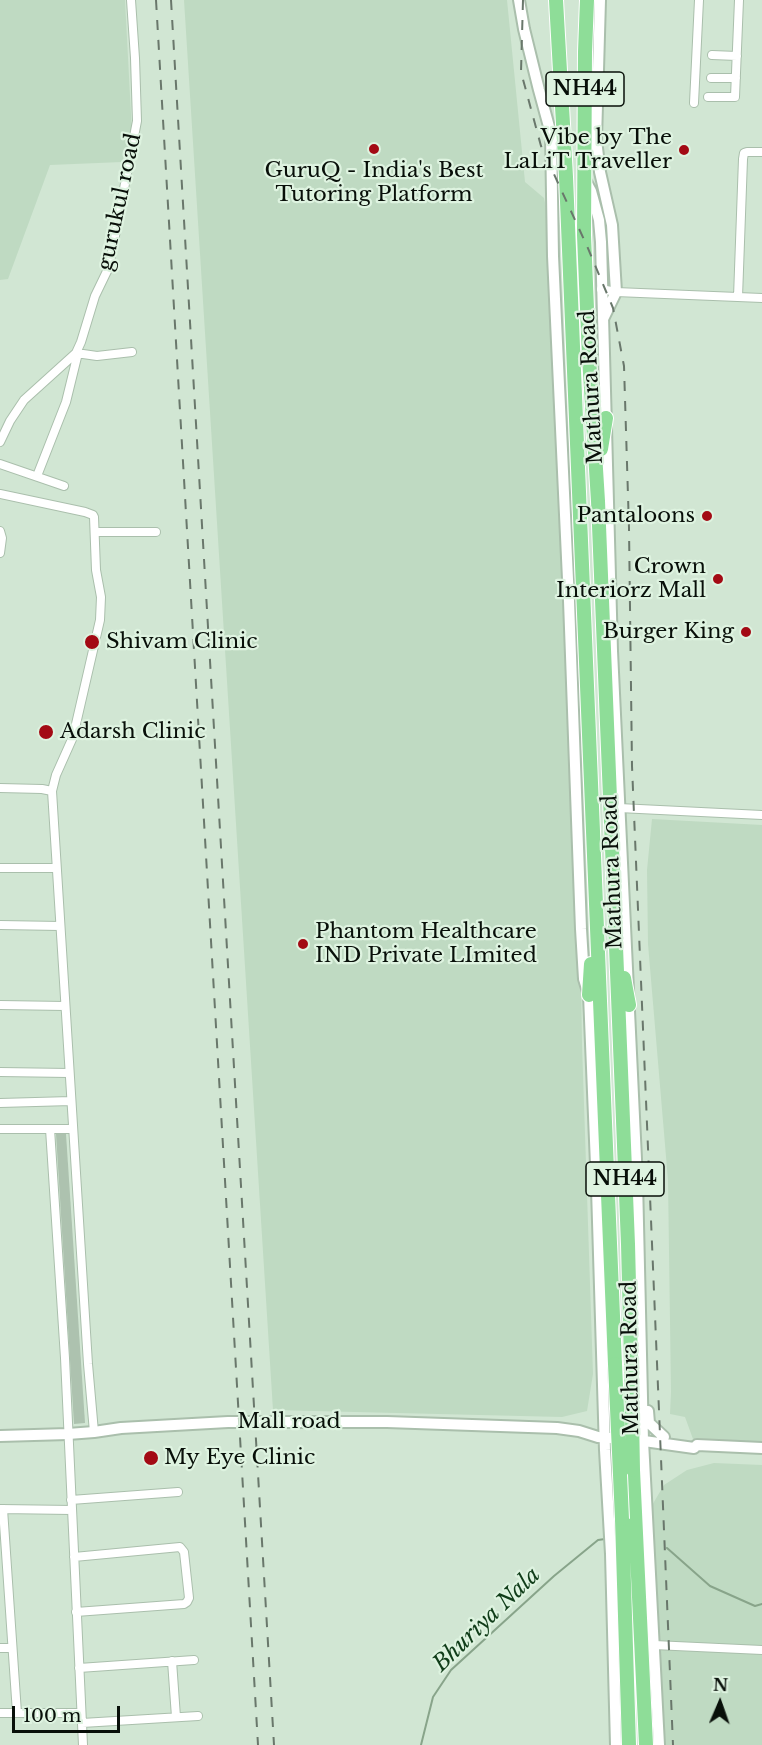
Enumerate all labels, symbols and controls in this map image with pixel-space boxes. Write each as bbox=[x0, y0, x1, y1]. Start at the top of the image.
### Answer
road number: NH44 bbox=[546, 72, 624, 106]
place label: Vibe by The LaLiT Traveller bbox=[504, 125, 672, 175]
street label: gurukul road bbox=[93, 131, 147, 273]
marker: GuruQ - India's Best Tutoring Platform bbox=[367, 142, 381, 156]
marker: Vibe by The LaLiT Traveller bbox=[677, 143, 691, 157]
place label: GuruQ - India's Best Tutoring Platform bbox=[264, 158, 484, 208]
street label: Mathura Road bbox=[575, 309, 609, 465]
place label: Pantaloons bbox=[577, 503, 695, 529]
marker: Pantaloons bbox=[700, 509, 714, 523]
place label: Crown Interiorz Mall bbox=[556, 554, 706, 604]
marker: Crown Interiorz Mall bbox=[711, 572, 725, 586]
place label: Burger King bbox=[603, 619, 734, 645]
marker: Burger King bbox=[739, 625, 753, 639]
place label: Shivam Clinic bbox=[106, 629, 258, 655]
marker: Shivam Clinic bbox=[83, 633, 101, 651]
place label: Adarsh Clinic bbox=[60, 719, 205, 745]
marker: Adarsh Clinic bbox=[37, 723, 55, 741]
street label: Mathura Road bbox=[598, 794, 628, 950]
place label: Phantom Healthcare IND Private LImited bbox=[315, 919, 537, 969]
marker: Phantom Healthcare IND Private LImited bbox=[296, 937, 310, 951]
road number: NH44 bbox=[586, 1162, 664, 1196]
street label: Mathura Road bbox=[617, 1281, 645, 1435]
street label: Mall road bbox=[237, 1409, 341, 1435]
place label: My Eye Clinic bbox=[164, 1445, 315, 1471]
marker: My Eye Clinic bbox=[142, 1449, 160, 1467]
water label: Bhuriya Nala bbox=[428, 1562, 546, 1678]
north arrow bbox=[690, 1673, 750, 1733]
text: N bbox=[713, 1675, 728, 1695]
scale bar bbox=[15, 1694, 123, 1732]
text: 100 m bbox=[23, 1705, 81, 1727]

